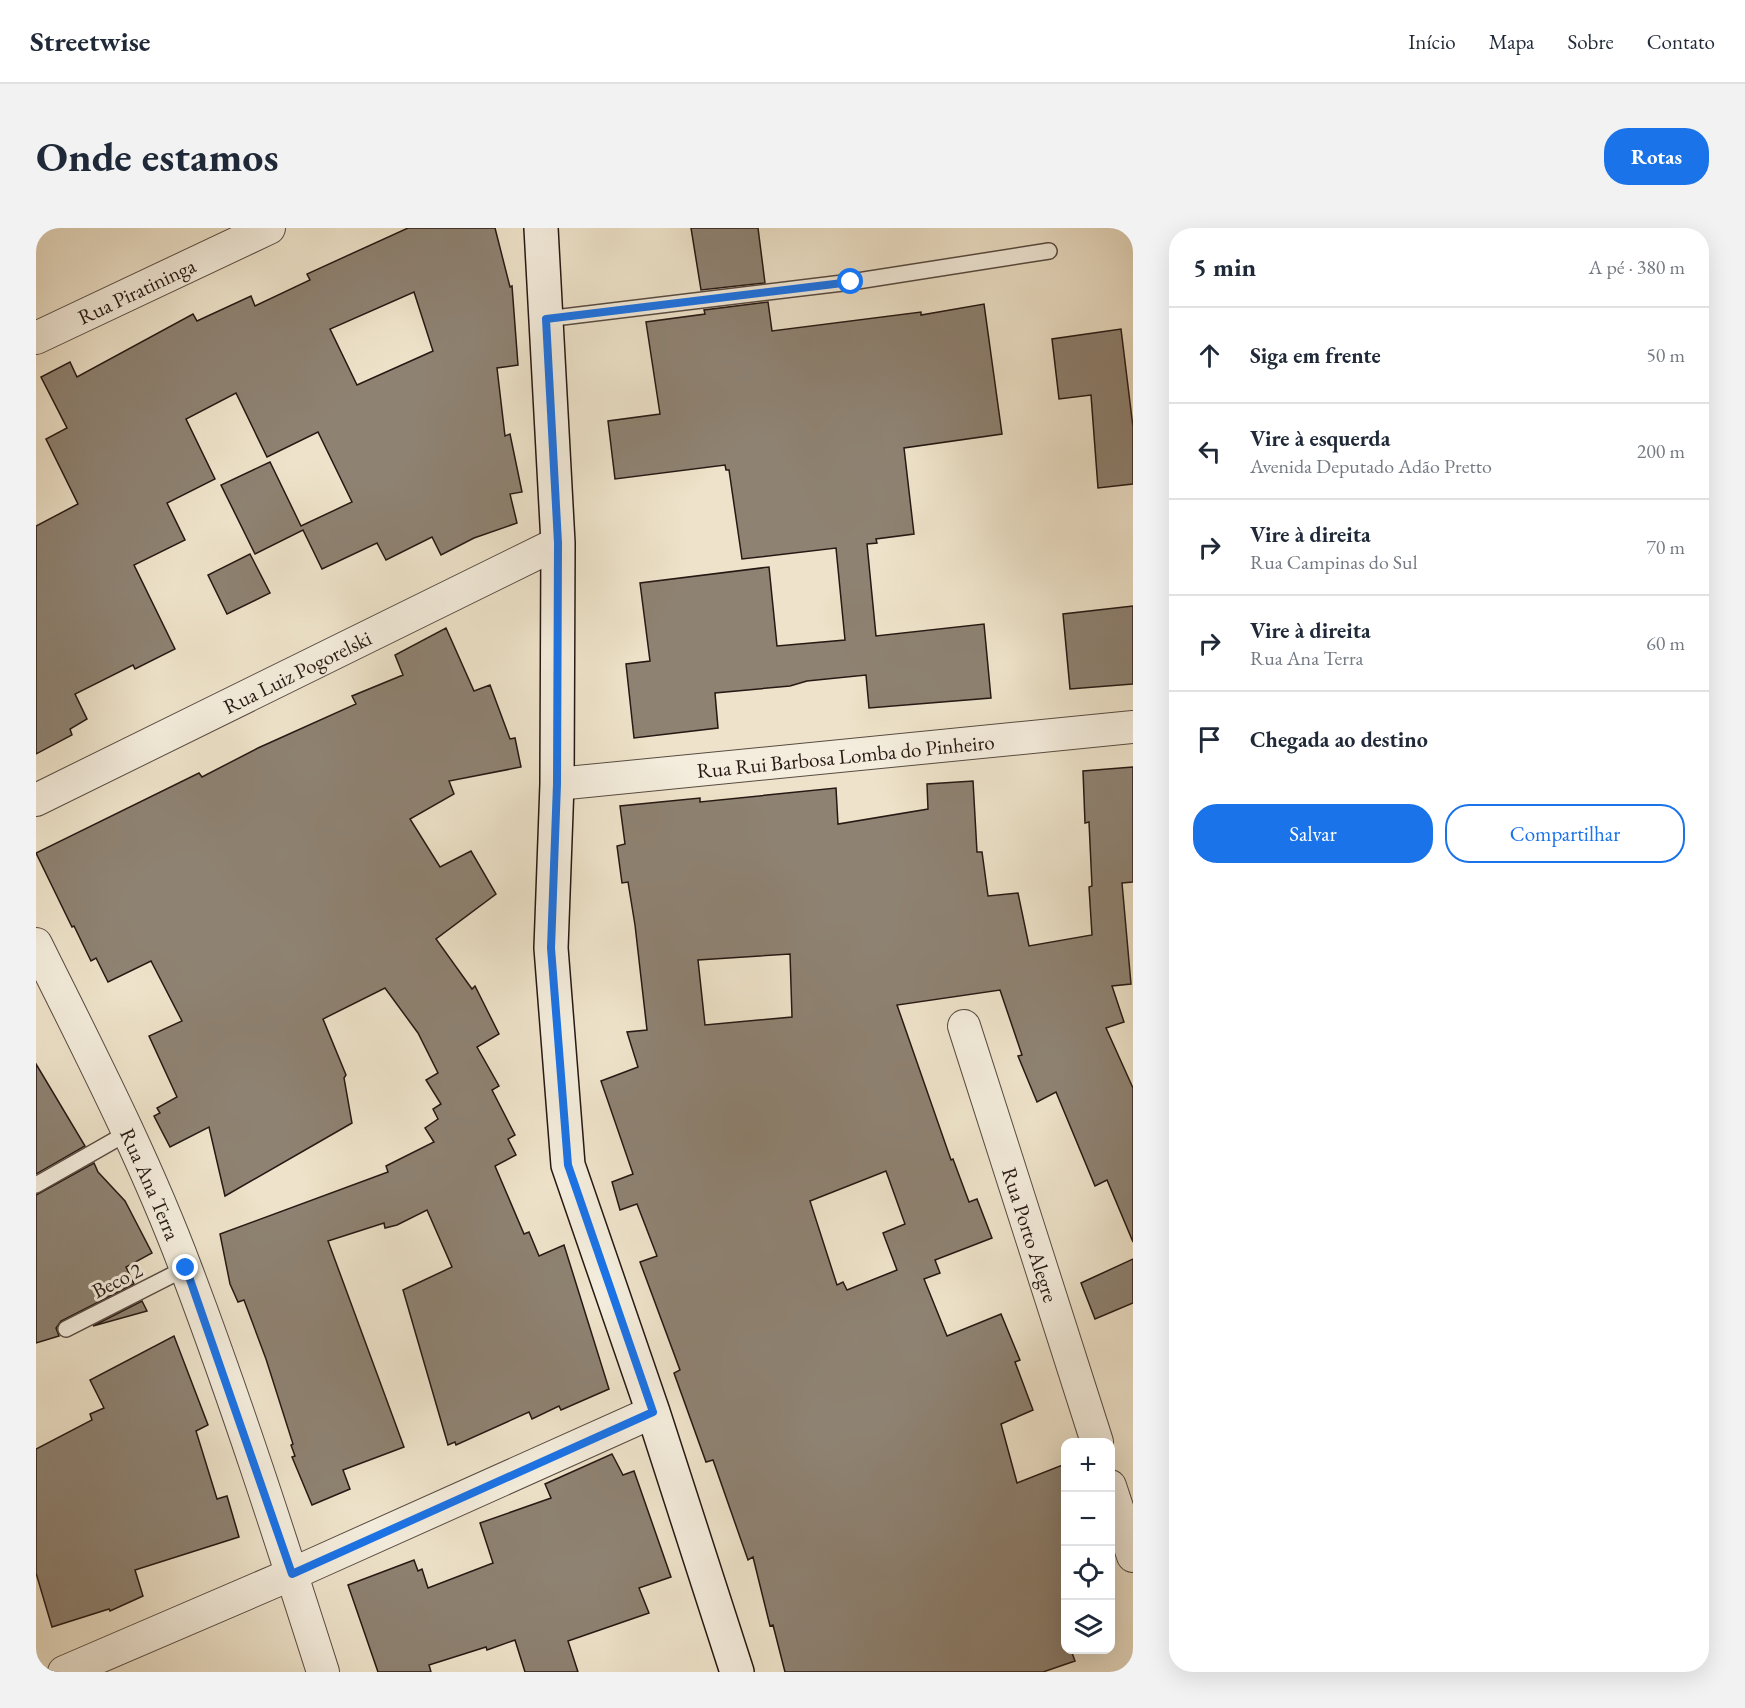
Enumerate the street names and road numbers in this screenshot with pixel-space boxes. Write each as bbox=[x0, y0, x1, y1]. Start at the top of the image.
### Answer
street label: Rua Piratininga bbox=[73, 251, 200, 330]
street label: Rua Luiz Pogorelski bbox=[219, 624, 376, 719]
street label: Rua Rui Barbosa Lomba do Pinheiro bbox=[695, 727, 996, 784]
street label: Rua Ana Terra bbox=[114, 1124, 187, 1244]
street label: Rua Porto Alegre bbox=[997, 1164, 1065, 1305]
street label: Beco 2 bbox=[87, 1256, 147, 1304]

